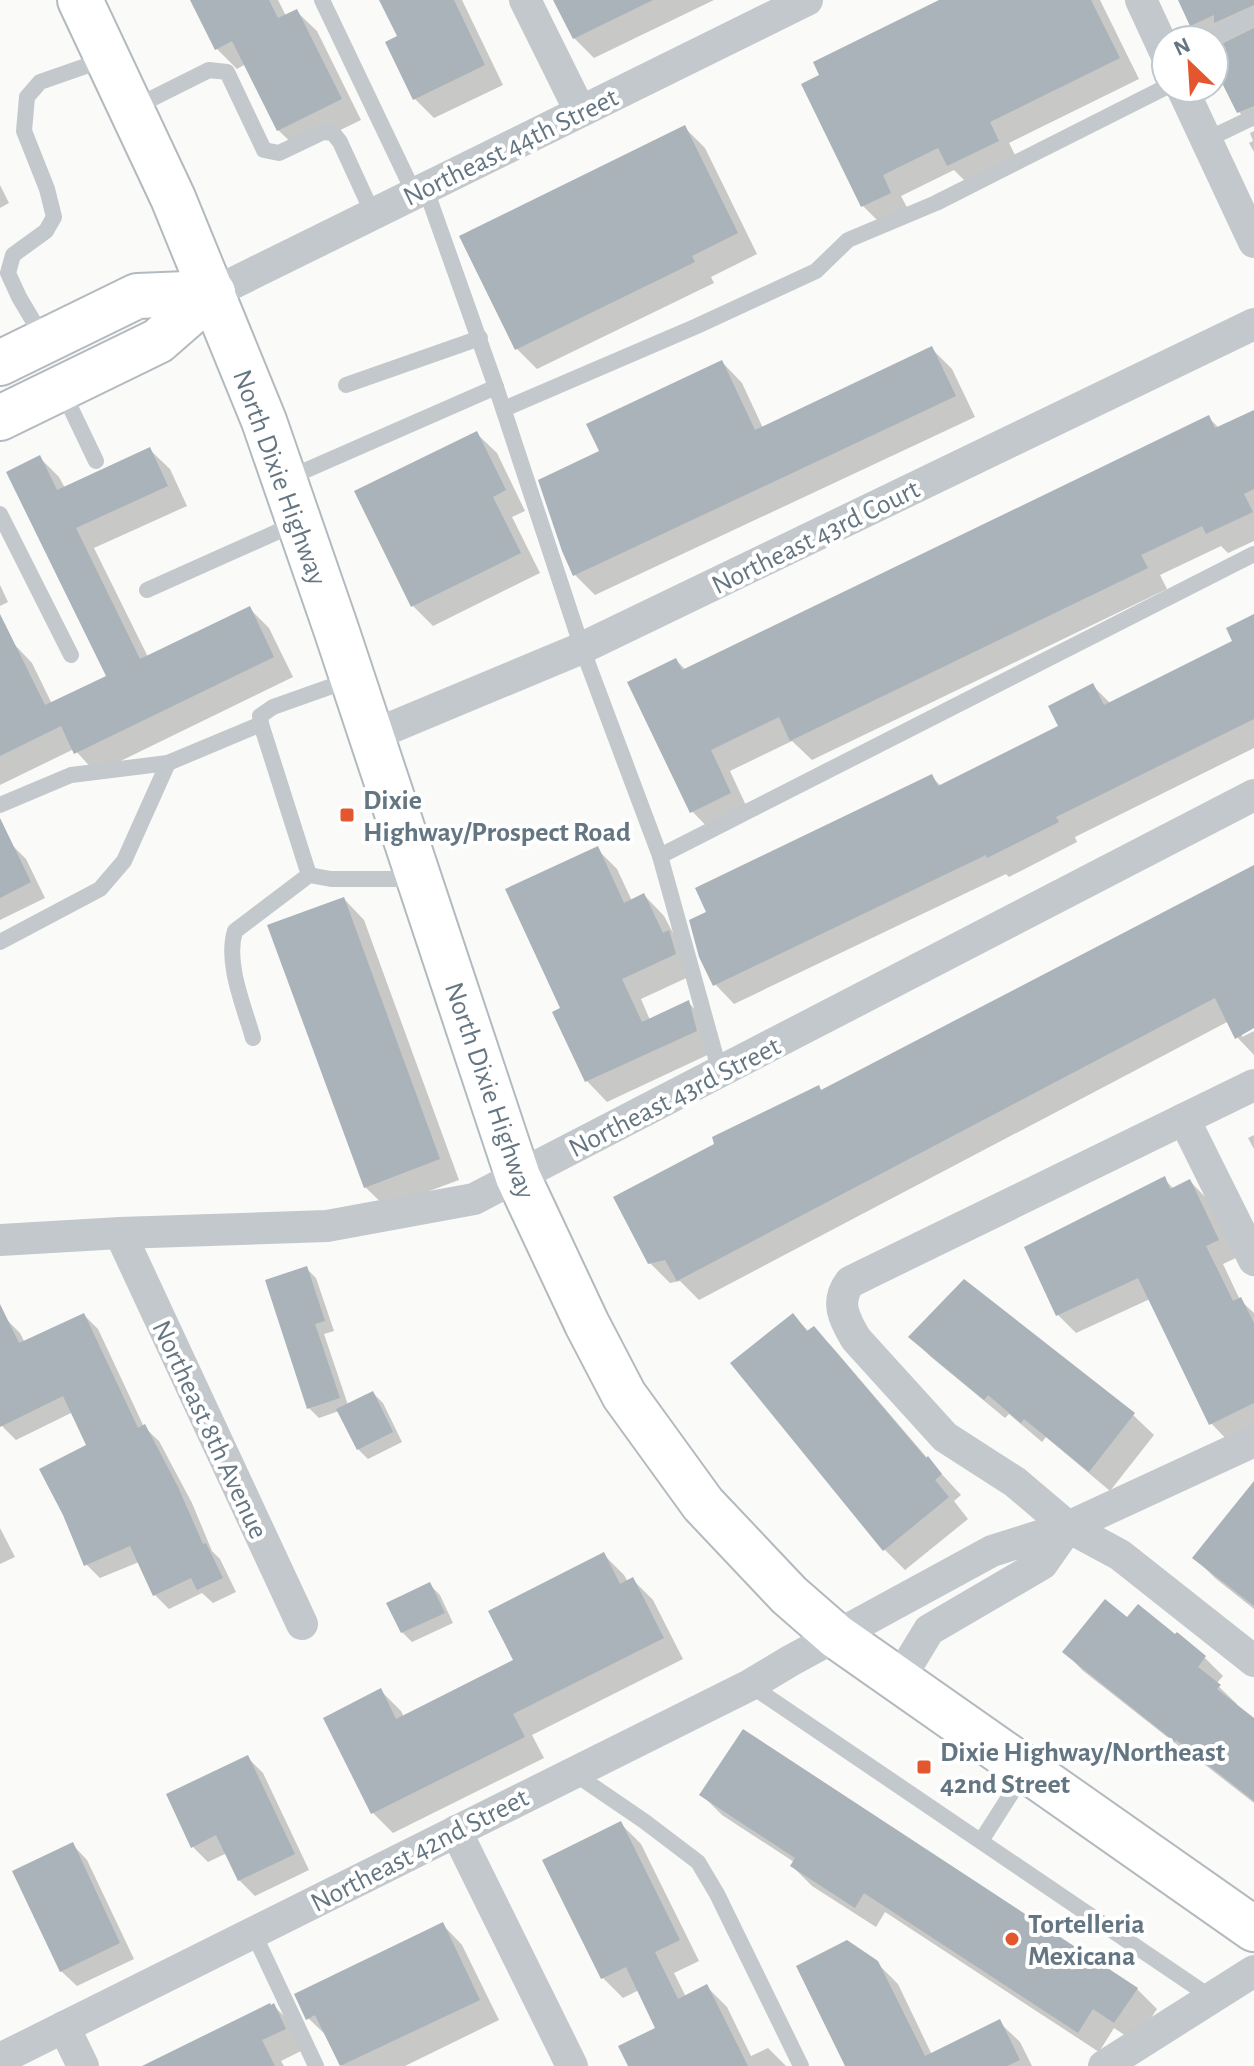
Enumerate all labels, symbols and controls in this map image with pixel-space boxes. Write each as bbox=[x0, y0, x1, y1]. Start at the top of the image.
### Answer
north arrow bbox=[1150, 24, 1230, 104]
text: N bbox=[1170, 34, 1194, 60]
street label: Northeast 44th Street bbox=[399, 84, 623, 212]
street label: North Dixie Highway bbox=[227, 366, 331, 589]
street label: Northeast 43rd Court bbox=[708, 475, 924, 600]
place label: Dixie Highway/Prospect Road bbox=[363, 787, 631, 847]
marker: Dixie Highway/Prospect Road bbox=[338, 806, 356, 824]
street label: North Dixie Highway bbox=[439, 979, 539, 1203]
street label: Northeast 43rd Street bbox=[565, 1032, 785, 1163]
street label: Northeast 8th Avenue bbox=[146, 1316, 272, 1543]
place label: Dixie Highway/Northeast 42nd Street bbox=[940, 1739, 1226, 1799]
marker: Dixie Highway/Northeast 42nd Street bbox=[915, 1758, 933, 1776]
street label: Northeast 42nd Street bbox=[307, 1784, 533, 1918]
place label: Tortelleria Mexicana bbox=[1028, 1911, 1145, 1971]
marker: Tortelleria Mexicana bbox=[1003, 1930, 1021, 1948]

